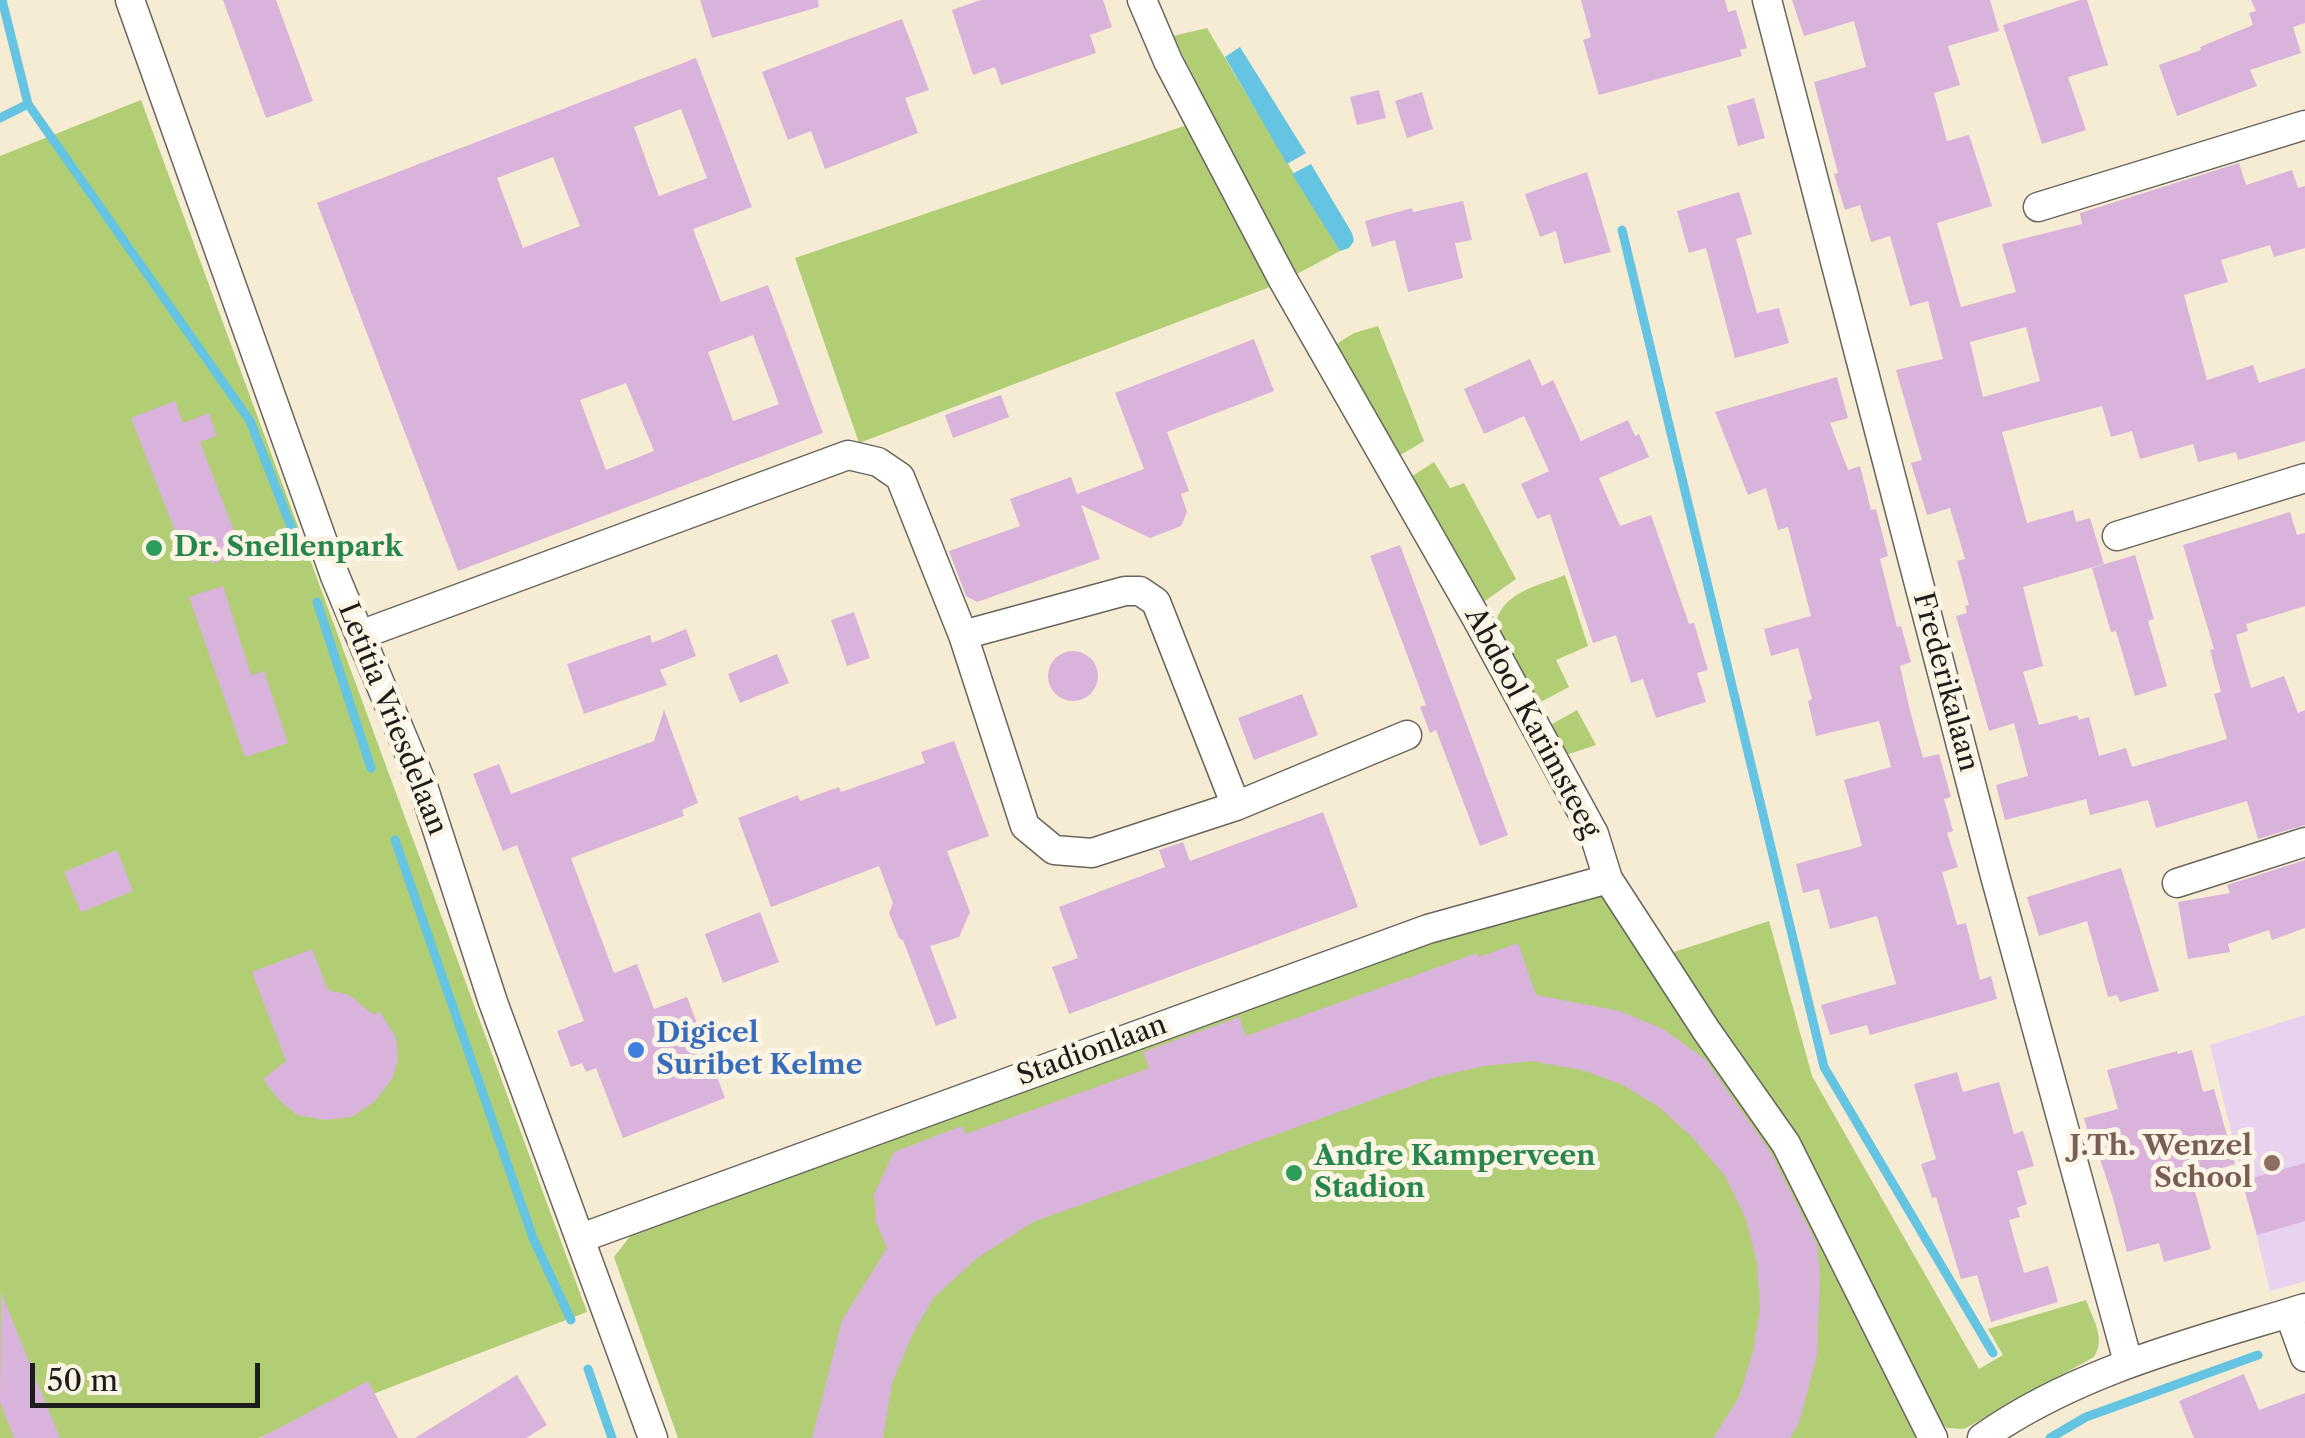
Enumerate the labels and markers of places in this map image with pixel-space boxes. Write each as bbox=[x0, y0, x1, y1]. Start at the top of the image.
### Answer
place label: Dr. Snellenpark bbox=[174, 531, 403, 565]
marker: Dr. Snellenpark bbox=[143, 537, 165, 559]
place label: Digicel Suribet Kelme bbox=[656, 1017, 862, 1083]
marker: Digicel Suribet Kelme bbox=[625, 1039, 647, 1061]
place label: J.Th. Wenzel School bbox=[2070, 1130, 2252, 1196]
place label: Andre Kamperveen Stadion bbox=[1314, 1140, 1595, 1206]
marker: J.Th. Wenzel School bbox=[2261, 1152, 2283, 1174]
marker: Andre Kamperveen Stadion bbox=[1283, 1162, 1305, 1184]

